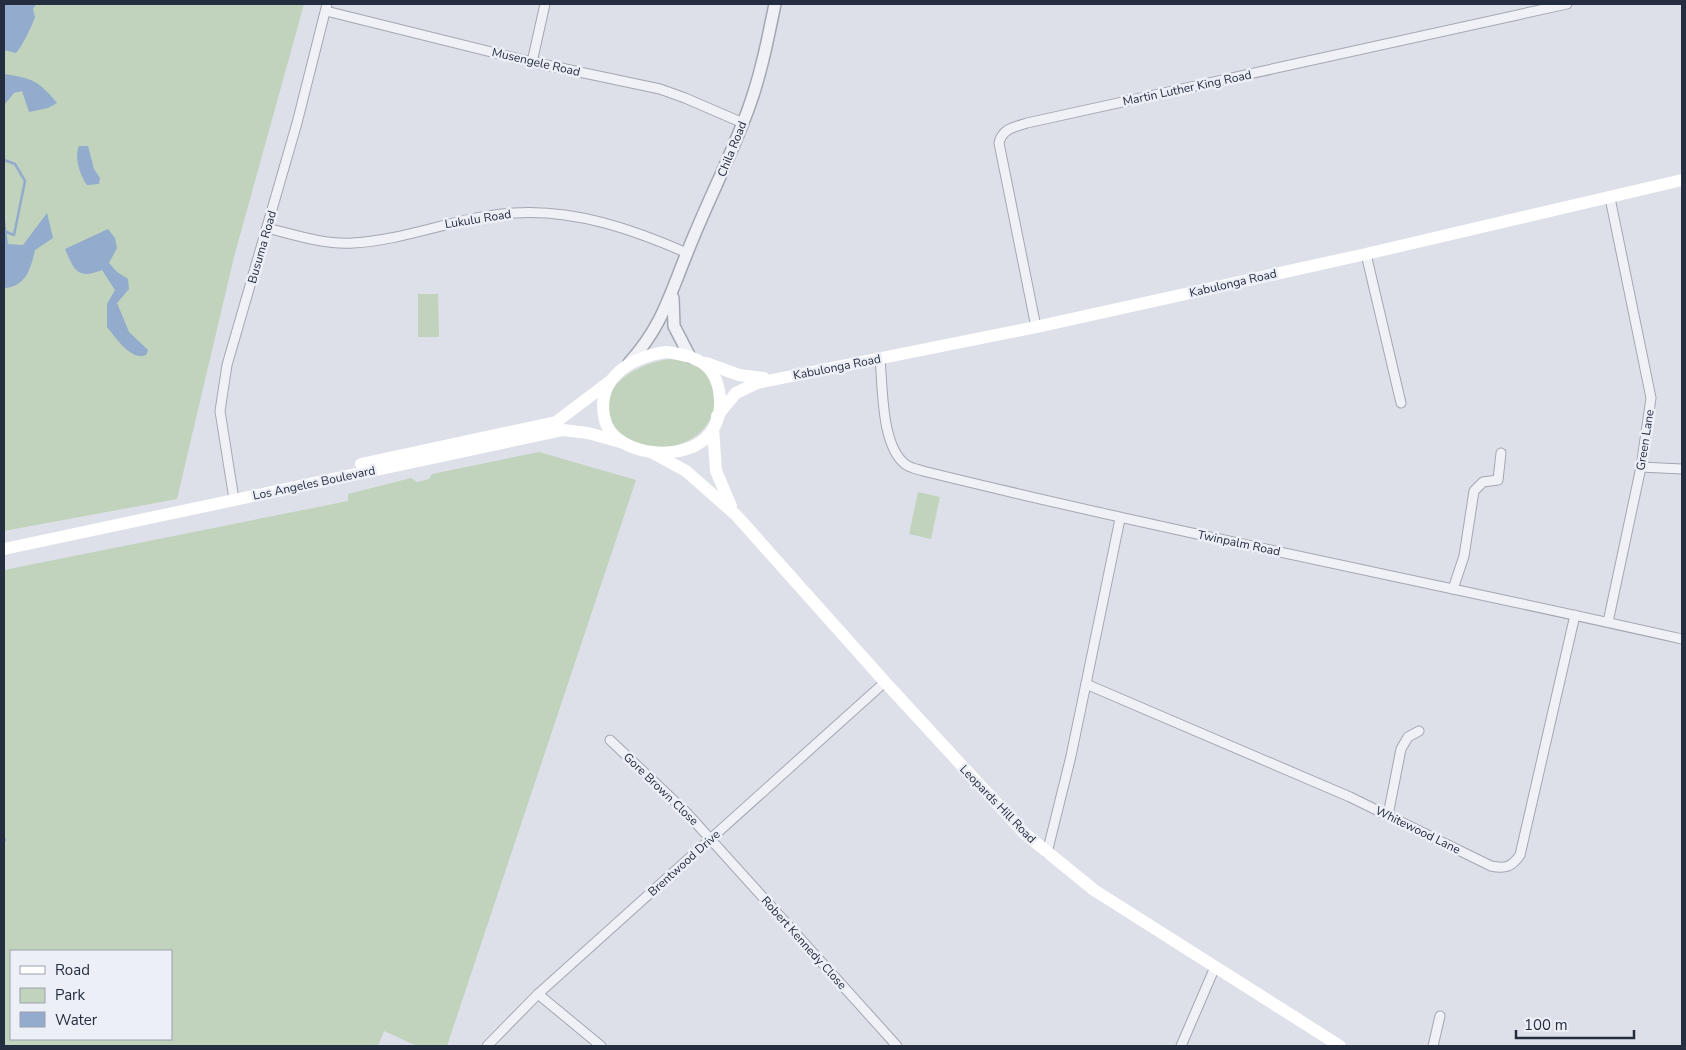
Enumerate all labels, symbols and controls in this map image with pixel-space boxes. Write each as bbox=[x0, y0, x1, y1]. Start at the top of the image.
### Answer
street label: Musengele Road bbox=[490, 44, 582, 80]
street label: Martin Luther King Road bbox=[1121, 67, 1253, 109]
street label: Chila Road bbox=[714, 119, 750, 179]
street label: Lukulu Road bbox=[444, 206, 512, 232]
street label: Busuma Road bbox=[244, 209, 280, 285]
street label: Kabulonga Road bbox=[1188, 265, 1278, 301]
street label: Kabulonga Road bbox=[792, 351, 882, 383]
street label: Green Lane bbox=[1632, 408, 1658, 472]
street label: Los Angeles Boulevard bbox=[251, 462, 377, 504]
street label: Twinpalm Road bbox=[1196, 526, 1282, 560]
street label: Gore Brown Close bbox=[620, 749, 702, 829]
street label: Leopards Hill Road bbox=[956, 761, 1040, 847]
street label: Whitewood Lane bbox=[1373, 802, 1463, 858]
street label: Brentwood Drive bbox=[645, 826, 723, 900]
street label: Robert Kennedy Close bbox=[758, 893, 850, 993]
legend bbox=[10, 950, 172, 1040]
text: Road bbox=[55, 960, 90, 980]
text: Park bbox=[55, 985, 85, 1005]
scale bar bbox=[1516, 1008, 1634, 1040]
text: Water bbox=[55, 1010, 98, 1030]
text: 100 m bbox=[1524, 1015, 1568, 1035]

